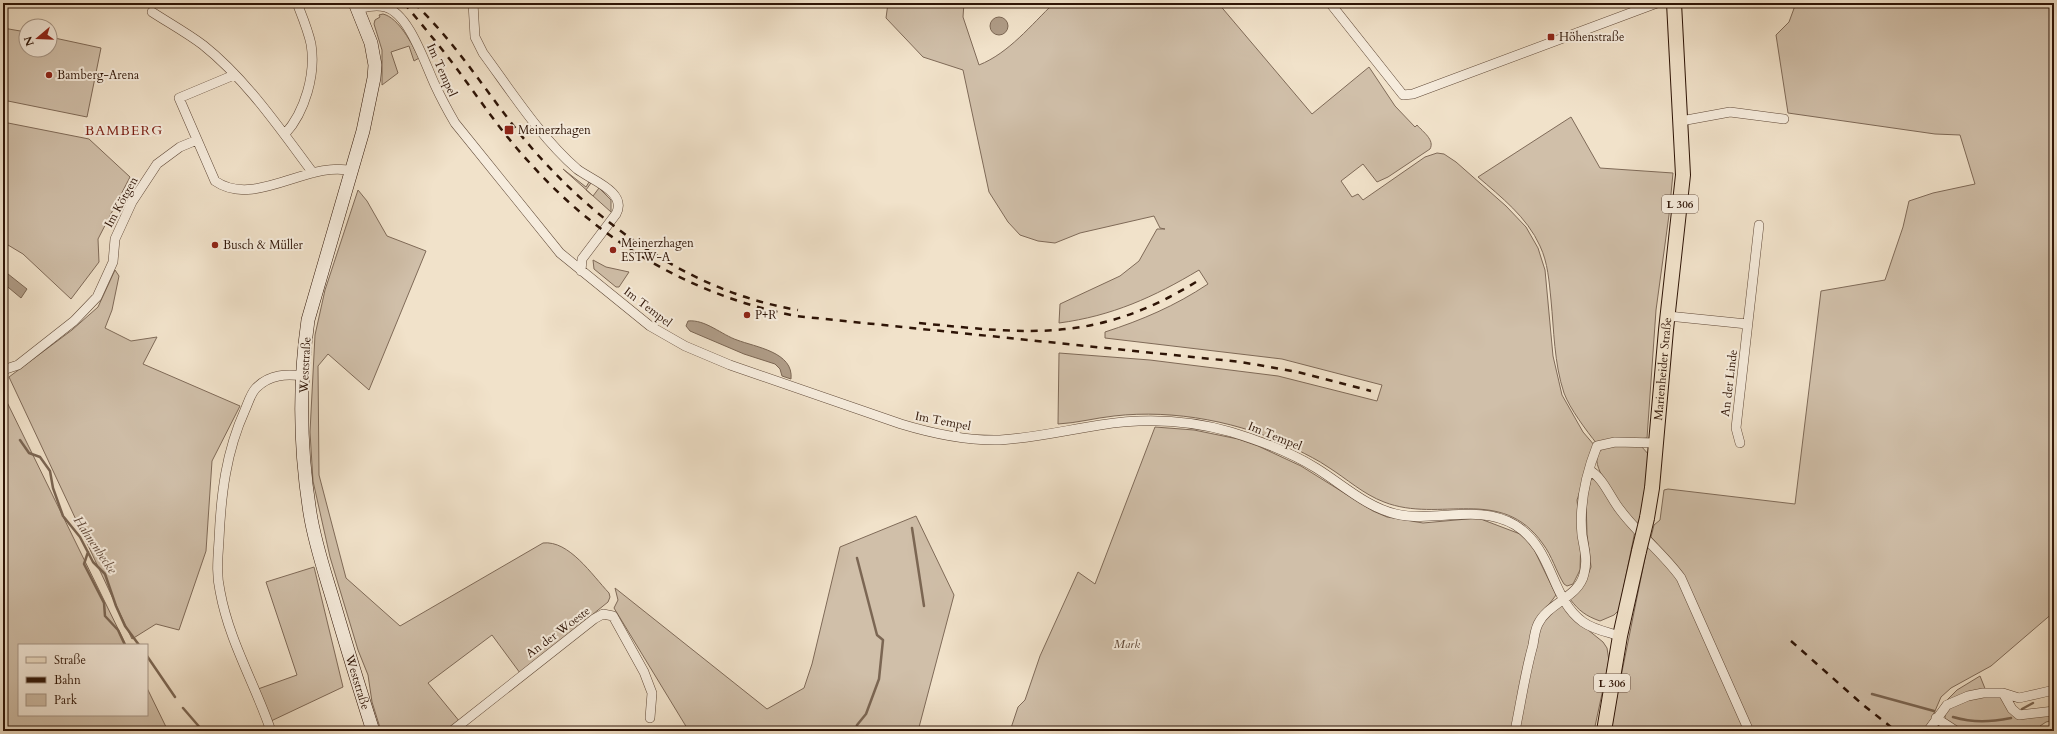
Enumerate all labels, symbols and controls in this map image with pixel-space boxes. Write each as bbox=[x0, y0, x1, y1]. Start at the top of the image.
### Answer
north arrow bbox=[18, 18, 58, 58]
place label: Höhenstraße bbox=[1559, 29, 1624, 45]
marker: Höhenstraße bbox=[1546, 32, 1556, 42]
text: N bbox=[20, 34, 38, 48]
street label: Im Tempel bbox=[423, 41, 461, 99]
place label: Bamberg-Arena bbox=[57, 67, 140, 83]
marker: Bamberg-Arena bbox=[44, 70, 54, 80]
district label: BAMBERG bbox=[85, 121, 163, 140]
place label: Meinerzhagen bbox=[518, 122, 591, 138]
marker: Meinerzhagen bbox=[503, 124, 515, 136]
street label: Im Kötgen bbox=[101, 174, 142, 230]
road number: L 306 bbox=[1662, 195, 1698, 213]
place label: Meinerzhagen ESTW-A bbox=[621, 235, 694, 265]
place label: Busch & Müller bbox=[223, 237, 304, 253]
marker: Busch & Müller bbox=[210, 240, 220, 250]
marker: Meinerzhagen ESTW-A bbox=[608, 245, 618, 255]
street label: Im Tempel bbox=[621, 284, 675, 330]
place label: P+R bbox=[755, 307, 777, 323]
marker: P+R bbox=[742, 310, 752, 320]
street label: Marienheider Straße bbox=[1650, 317, 1675, 421]
street label: Weststraße bbox=[295, 336, 314, 395]
street label: An der Linde bbox=[1717, 349, 1741, 417]
street label: Im Tempel bbox=[914, 408, 972, 434]
street label: Im Tempel bbox=[1246, 418, 1304, 454]
water label: Hahnenbecke bbox=[69, 513, 122, 578]
street label: An der Woeste bbox=[523, 603, 593, 661]
park label: Mark bbox=[1114, 636, 1140, 652]
legend bbox=[18, 644, 148, 716]
text: Straße bbox=[54, 652, 86, 668]
street label: Weststraße bbox=[341, 652, 374, 712]
text: Bahn bbox=[54, 672, 81, 688]
road number: L 306 bbox=[1594, 674, 1630, 692]
text: Park bbox=[54, 692, 78, 708]

